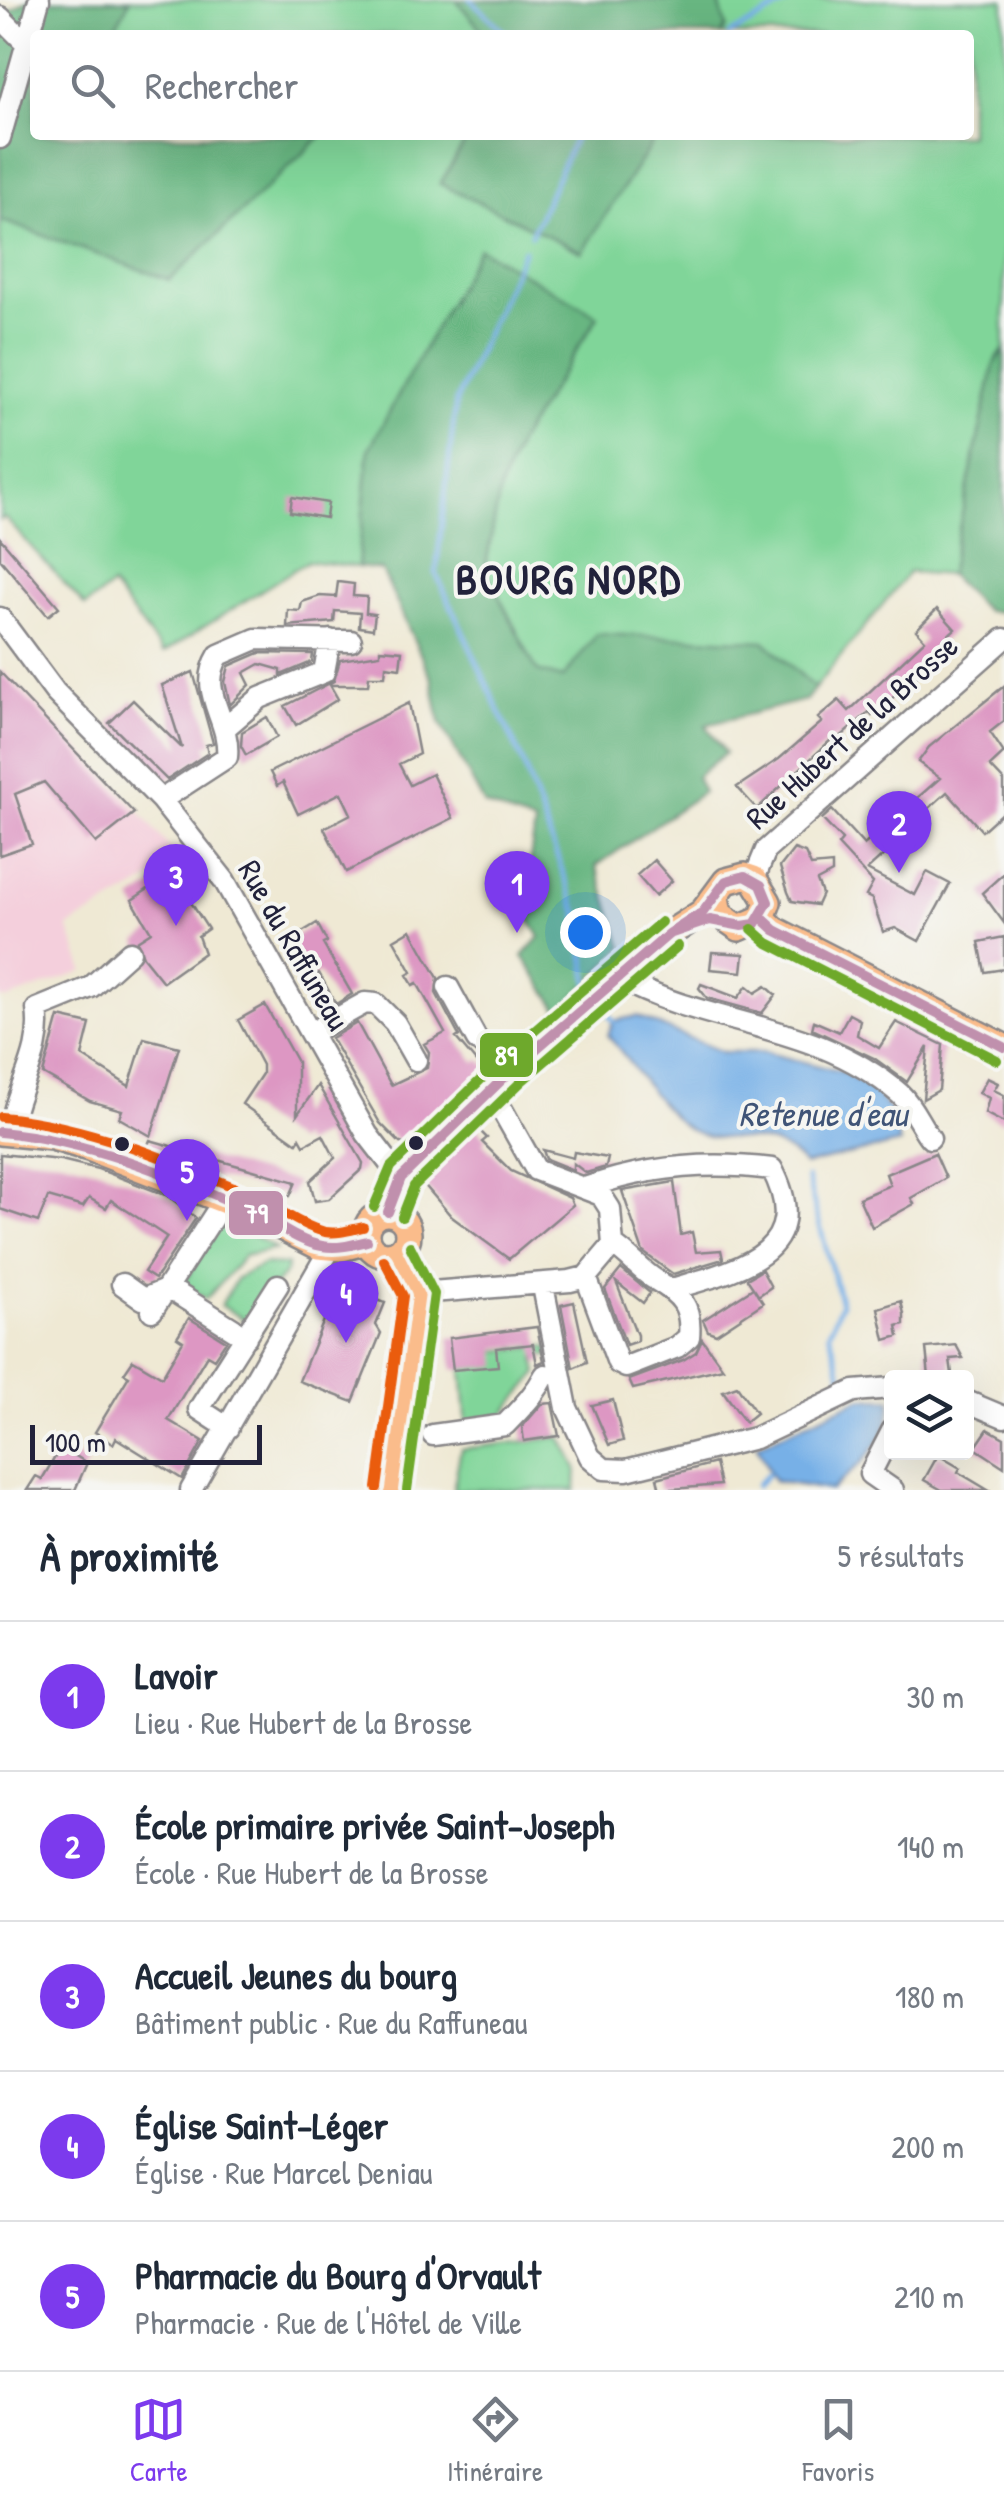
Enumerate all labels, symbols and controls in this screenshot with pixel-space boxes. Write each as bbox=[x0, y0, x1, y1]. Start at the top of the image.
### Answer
search box bbox=[30, 30, 974, 140]
icon: search bbox=[65, 58, 120, 113]
text: Rechercher bbox=[145, 59, 298, 111]
district label: BOURG NORD bbox=[456, 550, 682, 607]
street label: Rue Hubert de la Brosse bbox=[736, 625, 967, 838]
pin: 2 bbox=[866, 790, 932, 873]
pin: 3 bbox=[144, 844, 208, 926]
pin: 1 bbox=[484, 850, 550, 933]
street label: Rue du Raffuneau bbox=[228, 852, 360, 1038]
your location bbox=[560, 907, 611, 958]
line badge: 89 bbox=[478, 1031, 535, 1079]
text: 89 bbox=[495, 1036, 517, 1074]
water label: Retenue d'eau bbox=[739, 1090, 910, 1137]
unlabelled marker bbox=[406, 1133, 426, 1153]
unlabelled marker bbox=[112, 1134, 132, 1154]
pin: 5 bbox=[154, 1138, 220, 1221]
line badge: 79 bbox=[227, 1189, 285, 1237]
text: 79 bbox=[243, 1194, 268, 1232]
pin: 4 bbox=[314, 1260, 378, 1343]
map controls bbox=[884, 1370, 974, 1460]
button: layers bbox=[884, 1370, 974, 1460]
scale bar bbox=[30, 1420, 262, 1464]
text: 100 m bbox=[45, 1423, 106, 1461]
text: À proximité bbox=[40, 1527, 219, 1584]
text: 5 résultats bbox=[838, 1534, 964, 1577]
text: Lavoir bbox=[135, 1649, 218, 1701]
text: 1 bbox=[67, 1675, 78, 1718]
text: 30 m bbox=[906, 1675, 964, 1718]
text: Lieu · Rue Hubert de la Brosse bbox=[135, 1701, 472, 1744]
text: École primaire privée Saint-Joseph bbox=[135, 1799, 614, 1851]
text: 2 bbox=[65, 1825, 80, 1868]
text: 140 m bbox=[897, 1825, 964, 1868]
text: École · Rue Hubert de la Brosse bbox=[135, 1851, 488, 1894]
text: Accueil Jeunes du bourg bbox=[135, 1949, 457, 2001]
text: 3 bbox=[65, 1975, 80, 2018]
text: 180 m bbox=[895, 1975, 964, 2018]
text: Bâtiment public · Rue du Raffuneau bbox=[135, 2001, 527, 2044]
text: Église Saint-Léger bbox=[135, 2099, 388, 2151]
text: 4 bbox=[66, 2125, 79, 2168]
text: 200 m bbox=[891, 2125, 964, 2168]
text: Église · Rue Marcel Deniau bbox=[135, 2151, 433, 2194]
text: Pharmacie du Bourg d'Orvault bbox=[135, 2249, 541, 2301]
text: 5 bbox=[66, 2275, 79, 2318]
text: 210 m bbox=[894, 2275, 964, 2318]
text: Pharmacie · Rue de l'Hôtel de Ville bbox=[135, 2301, 522, 2344]
tab: Carte bbox=[130, 2392, 188, 2490]
tab: Itinéraire bbox=[447, 2392, 543, 2490]
tab: Favoris bbox=[803, 2392, 874, 2490]

